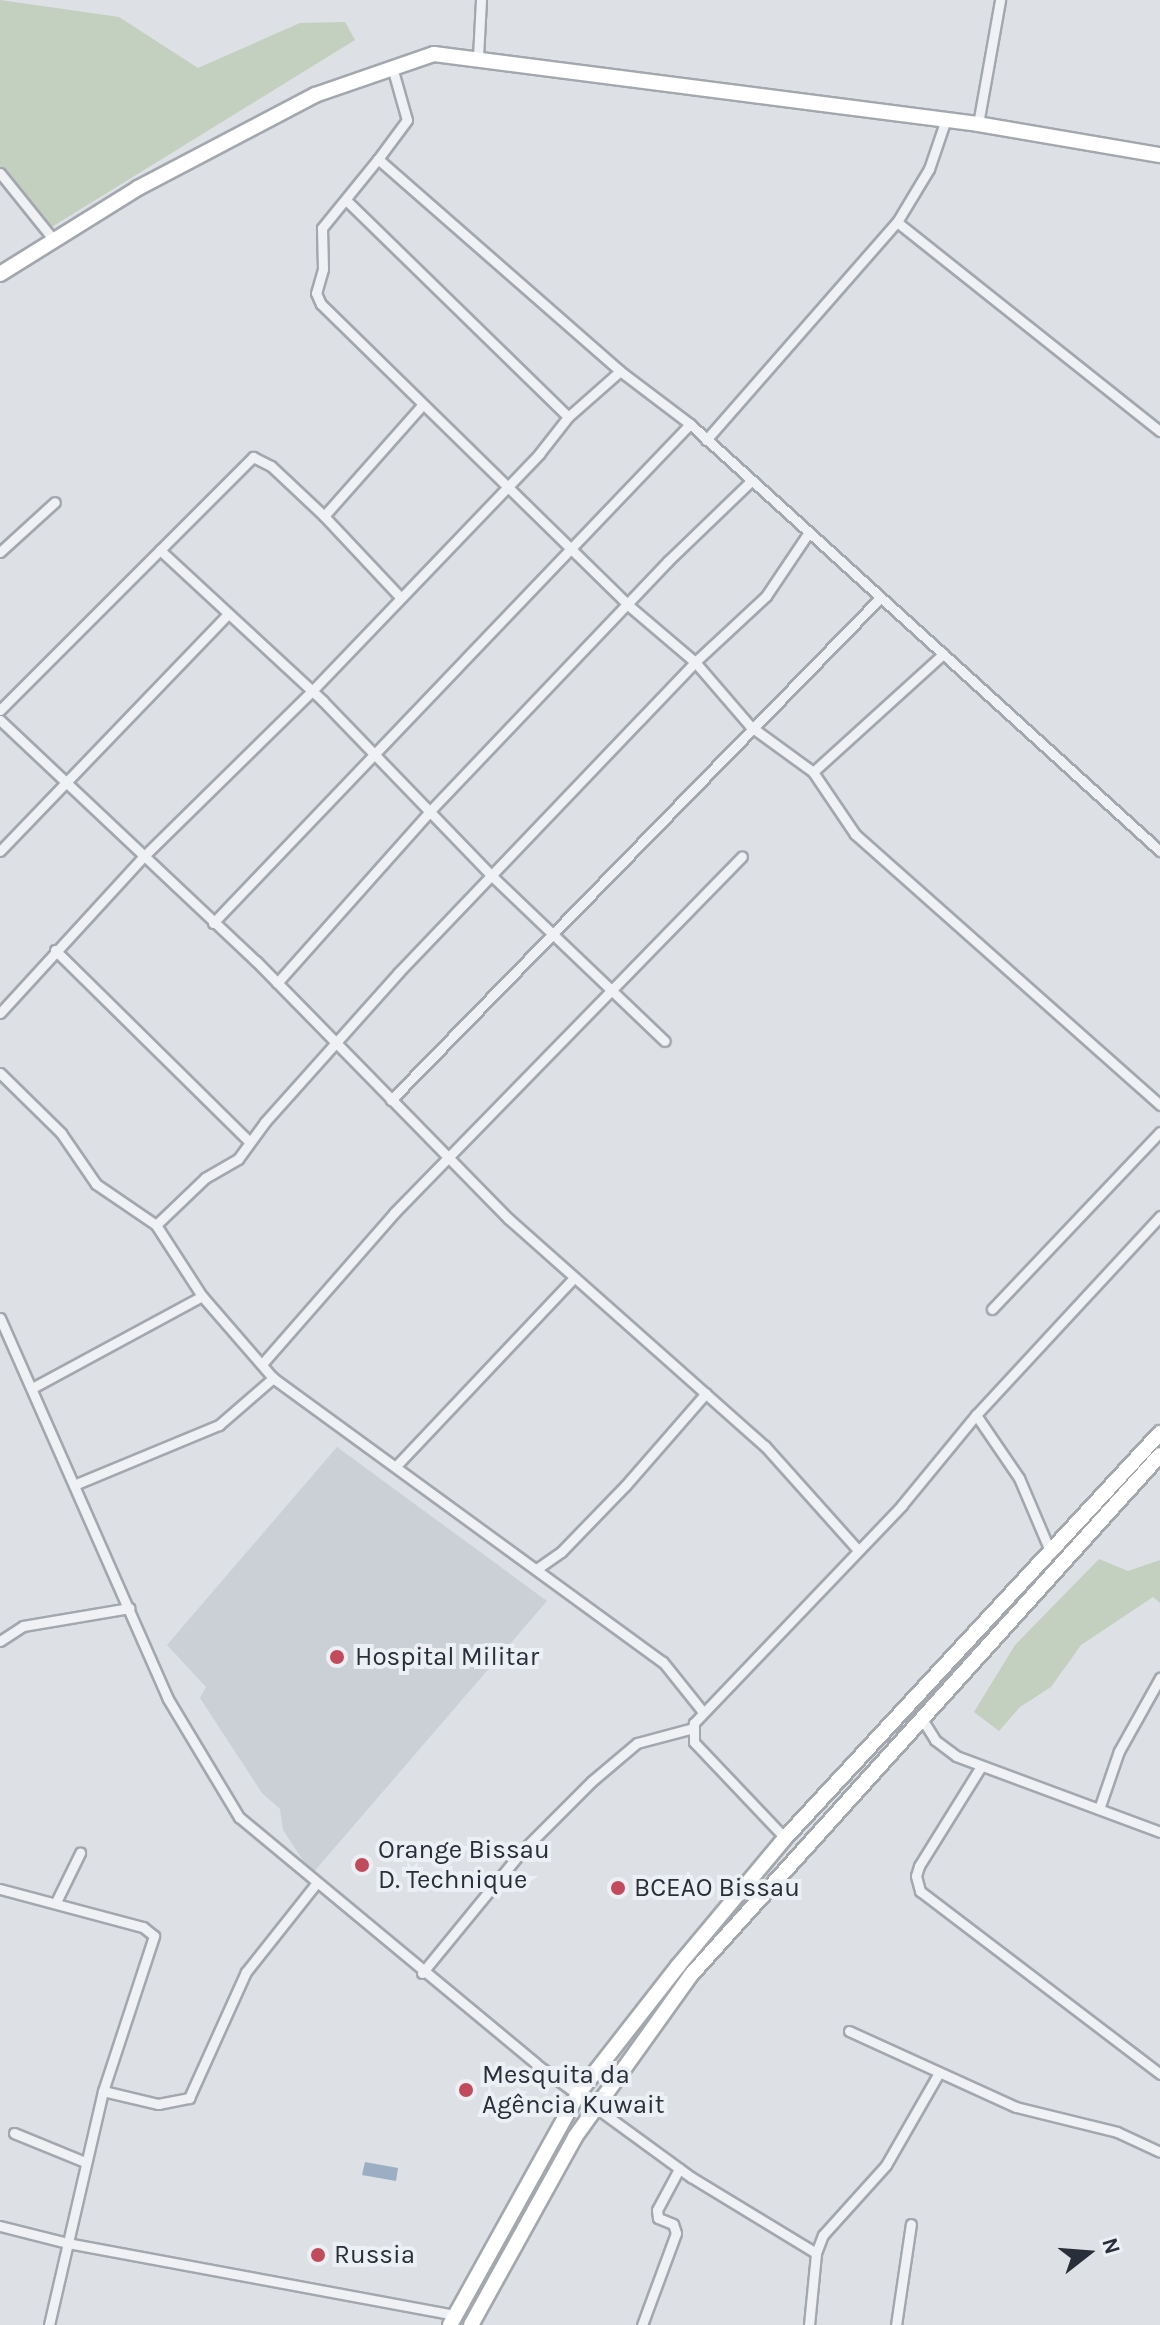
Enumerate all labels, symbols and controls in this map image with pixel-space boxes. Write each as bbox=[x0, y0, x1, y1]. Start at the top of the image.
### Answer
place label: Hospital Militar bbox=[355, 1641, 539, 1673]
marker: Hospital Militar bbox=[326, 1646, 348, 1668]
place label: Orange Bissau D. Technique bbox=[378, 1834, 550, 1896]
marker: Orange Bissau D. Technique bbox=[353, 1856, 371, 1874]
place label: BCEAO Bissau bbox=[634, 1872, 800, 1904]
marker: BCEAO Bissau bbox=[609, 1879, 627, 1897]
place label: Mesquita da Agência Kuwait bbox=[482, 2059, 665, 2120]
marker: Mesquita da Agência Kuwait bbox=[457, 2081, 475, 2099]
north arrow bbox=[1048, 2213, 1128, 2293]
text: N bbox=[1096, 2235, 1126, 2257]
place label: Russia bbox=[334, 2239, 415, 2271]
marker: Russia bbox=[309, 2246, 327, 2264]

